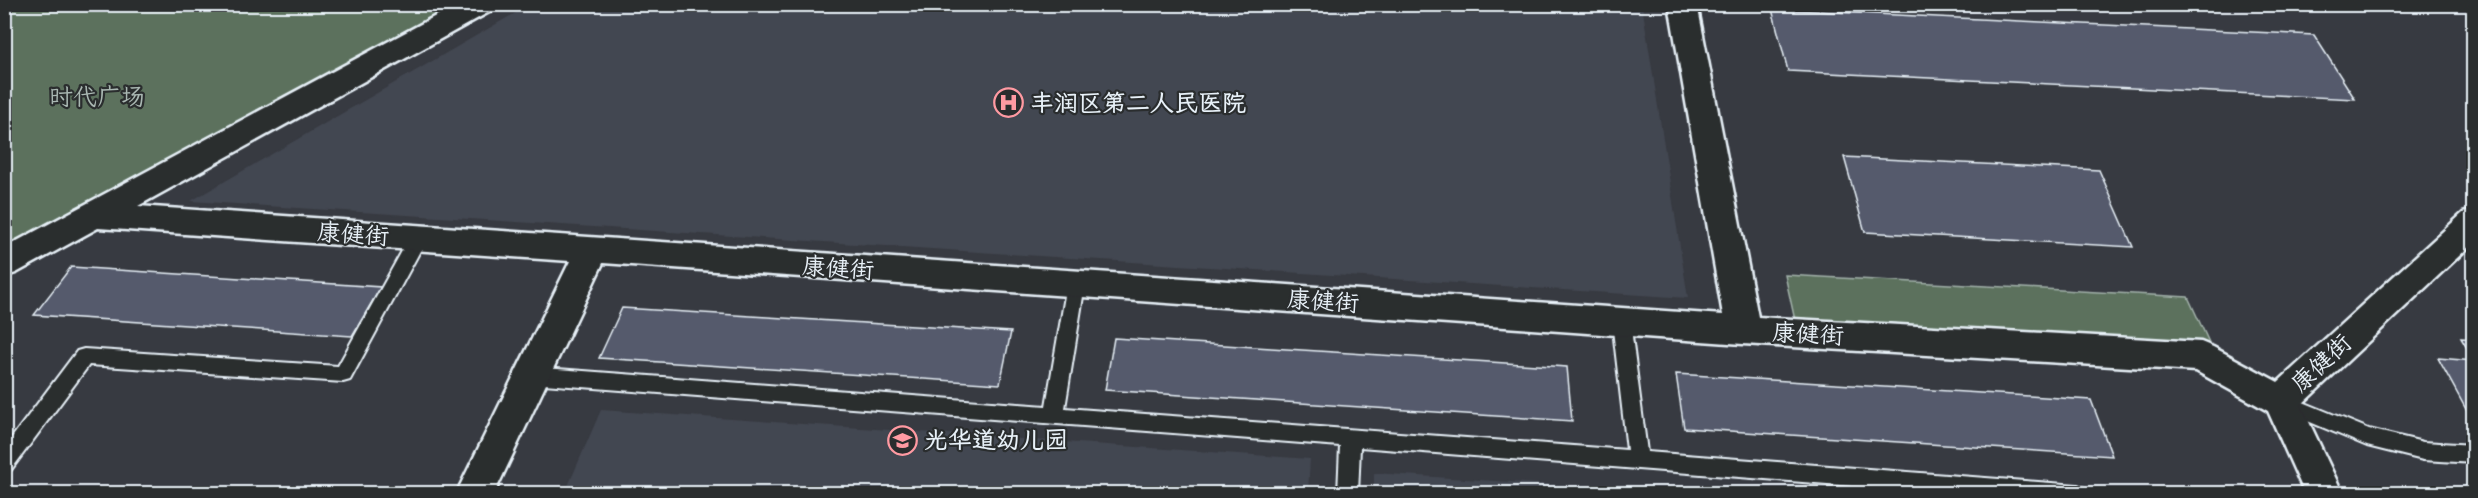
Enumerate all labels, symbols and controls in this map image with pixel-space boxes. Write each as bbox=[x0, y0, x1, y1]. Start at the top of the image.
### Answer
park label: 时代广场 bbox=[49, 83, 145, 114]
hospital icon: 丰润区第二人民医院 bbox=[993, 87, 1025, 119]
place label: 丰润区第二人民医院 bbox=[1030, 89, 1246, 120]
street label: 康健街 bbox=[316, 218, 390, 253]
street label: 康健街 bbox=[801, 252, 875, 287]
street label: 康健街 bbox=[1286, 285, 1360, 320]
street label: 康健街 bbox=[1771, 318, 1845, 353]
street label: 康健街 bbox=[2285, 328, 2359, 400]
school or university icon: 光华道幼儿园 bbox=[887, 424, 919, 456]
place label: 光华道幼儿园 bbox=[924, 426, 1068, 457]

